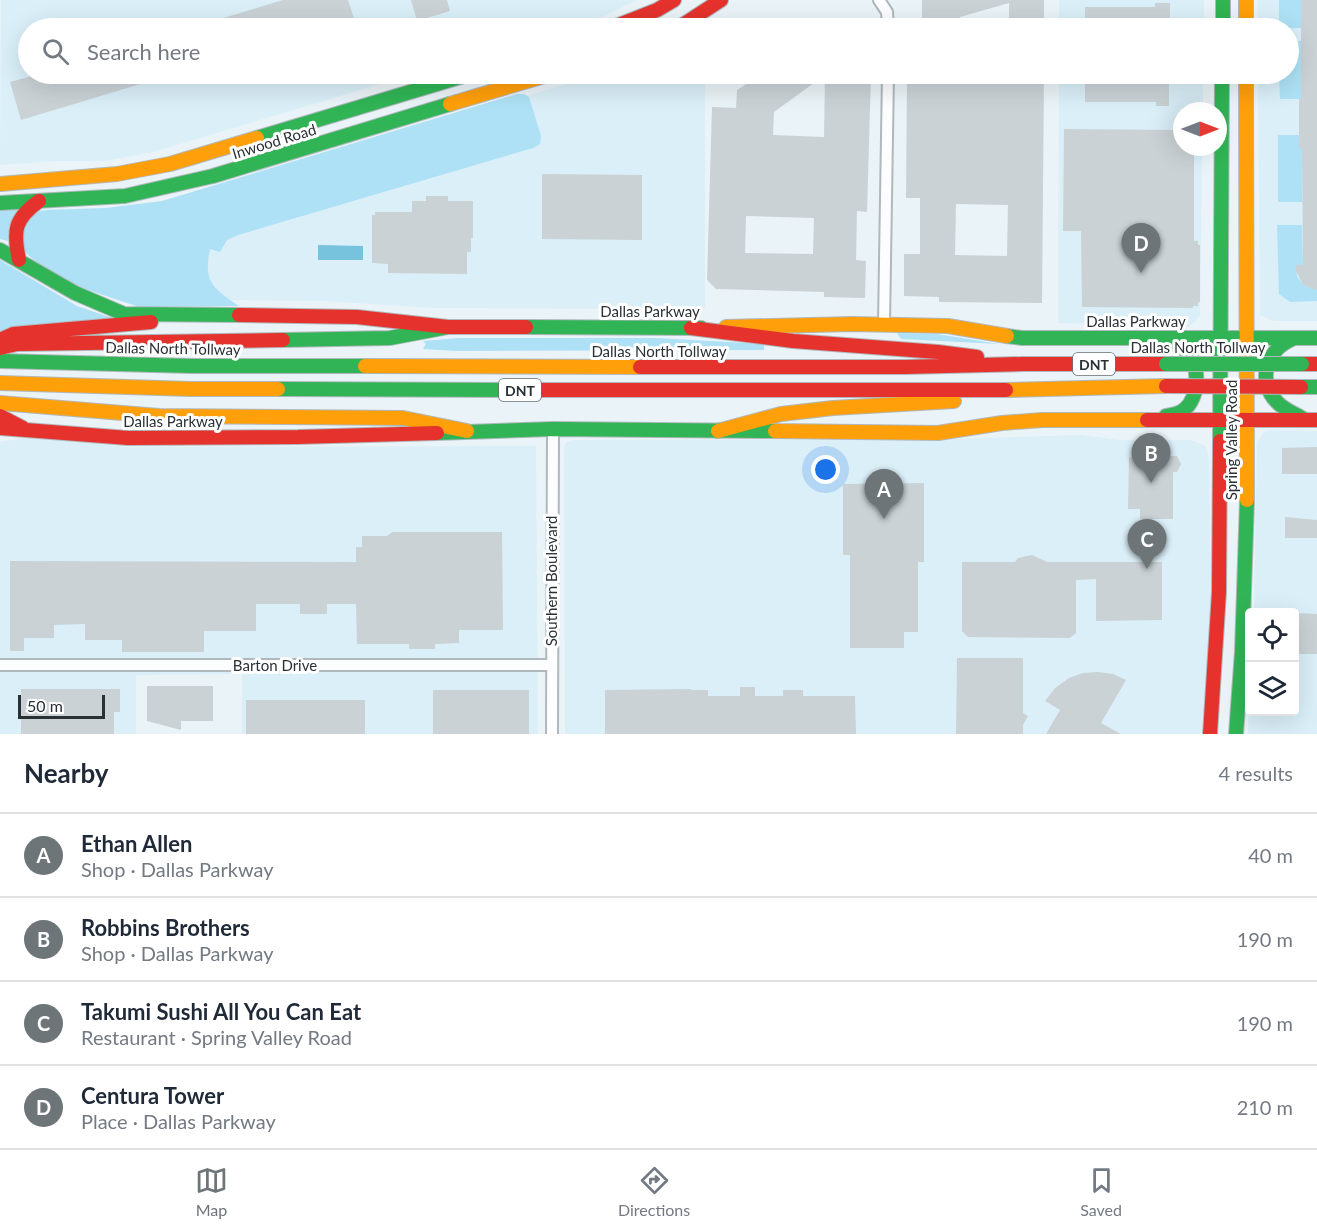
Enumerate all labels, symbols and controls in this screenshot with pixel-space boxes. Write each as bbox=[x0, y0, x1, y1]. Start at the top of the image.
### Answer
search box bbox=[18, 18, 1299, 84]
icon: search bbox=[39, 35, 72, 68]
text: Search here bbox=[87, 38, 200, 65]
north arrow bbox=[1173, 102, 1227, 156]
street label: Inwood Road bbox=[230, 120, 318, 162]
pin: D bbox=[1122, 224, 1160, 273]
street label: Dallas Parkway bbox=[600, 302, 700, 320]
street label: Dallas Parkway bbox=[1086, 312, 1186, 330]
street label: Dallas North Tollway bbox=[105, 338, 241, 358]
street label: Dallas North Tollway bbox=[1130, 338, 1266, 356]
street label: Dallas North Tollway bbox=[591, 342, 727, 360]
road number: DNT bbox=[1073, 353, 1115, 375]
road number: DNT bbox=[499, 379, 541, 401]
street label: Spring Valley Road bbox=[1222, 380, 1240, 500]
street label: Dallas Parkway bbox=[123, 412, 223, 430]
pin: B bbox=[1132, 434, 1170, 483]
your location bbox=[811, 455, 840, 484]
pin: A bbox=[864, 470, 904, 519]
street label: Southern Boulevard bbox=[542, 516, 560, 646]
pin: C bbox=[1128, 520, 1166, 569]
map controls bbox=[1245, 608, 1299, 716]
button: locate bbox=[1245, 608, 1299, 662]
street label: Barton Drive bbox=[233, 656, 317, 674]
button: layers bbox=[1245, 662, 1299, 716]
scale bar bbox=[18, 692, 105, 720]
text: 50 m bbox=[27, 696, 63, 715]
text: Nearby bbox=[24, 757, 109, 789]
text: 4 results bbox=[1218, 761, 1293, 785]
text: Ethan Allen bbox=[81, 830, 192, 857]
text: A bbox=[37, 843, 50, 867]
text: 40 m bbox=[1248, 843, 1293, 867]
text: Shop · Dallas Parkway bbox=[81, 857, 274, 881]
text: Robbins Brothers bbox=[81, 914, 250, 941]
text: B bbox=[37, 927, 50, 951]
text: 190 m bbox=[1237, 927, 1293, 951]
text: Shop · Dallas Parkway bbox=[81, 941, 274, 965]
text: Takumi Sushi All You Can Eat bbox=[81, 998, 361, 1025]
text: C bbox=[37, 1011, 50, 1035]
text: 190 m bbox=[1237, 1011, 1293, 1035]
text: Restaurant · Spring Valley Road bbox=[81, 1025, 352, 1049]
text: Centura Tower bbox=[81, 1082, 224, 1109]
text: D bbox=[36, 1095, 51, 1119]
text: 210 m bbox=[1237, 1095, 1293, 1119]
text: Place · Dallas Parkway bbox=[81, 1109, 276, 1133]
tab: Map bbox=[195, 1164, 228, 1219]
tab: Directions bbox=[618, 1164, 690, 1219]
tab: Saved bbox=[1080, 1164, 1122, 1219]

